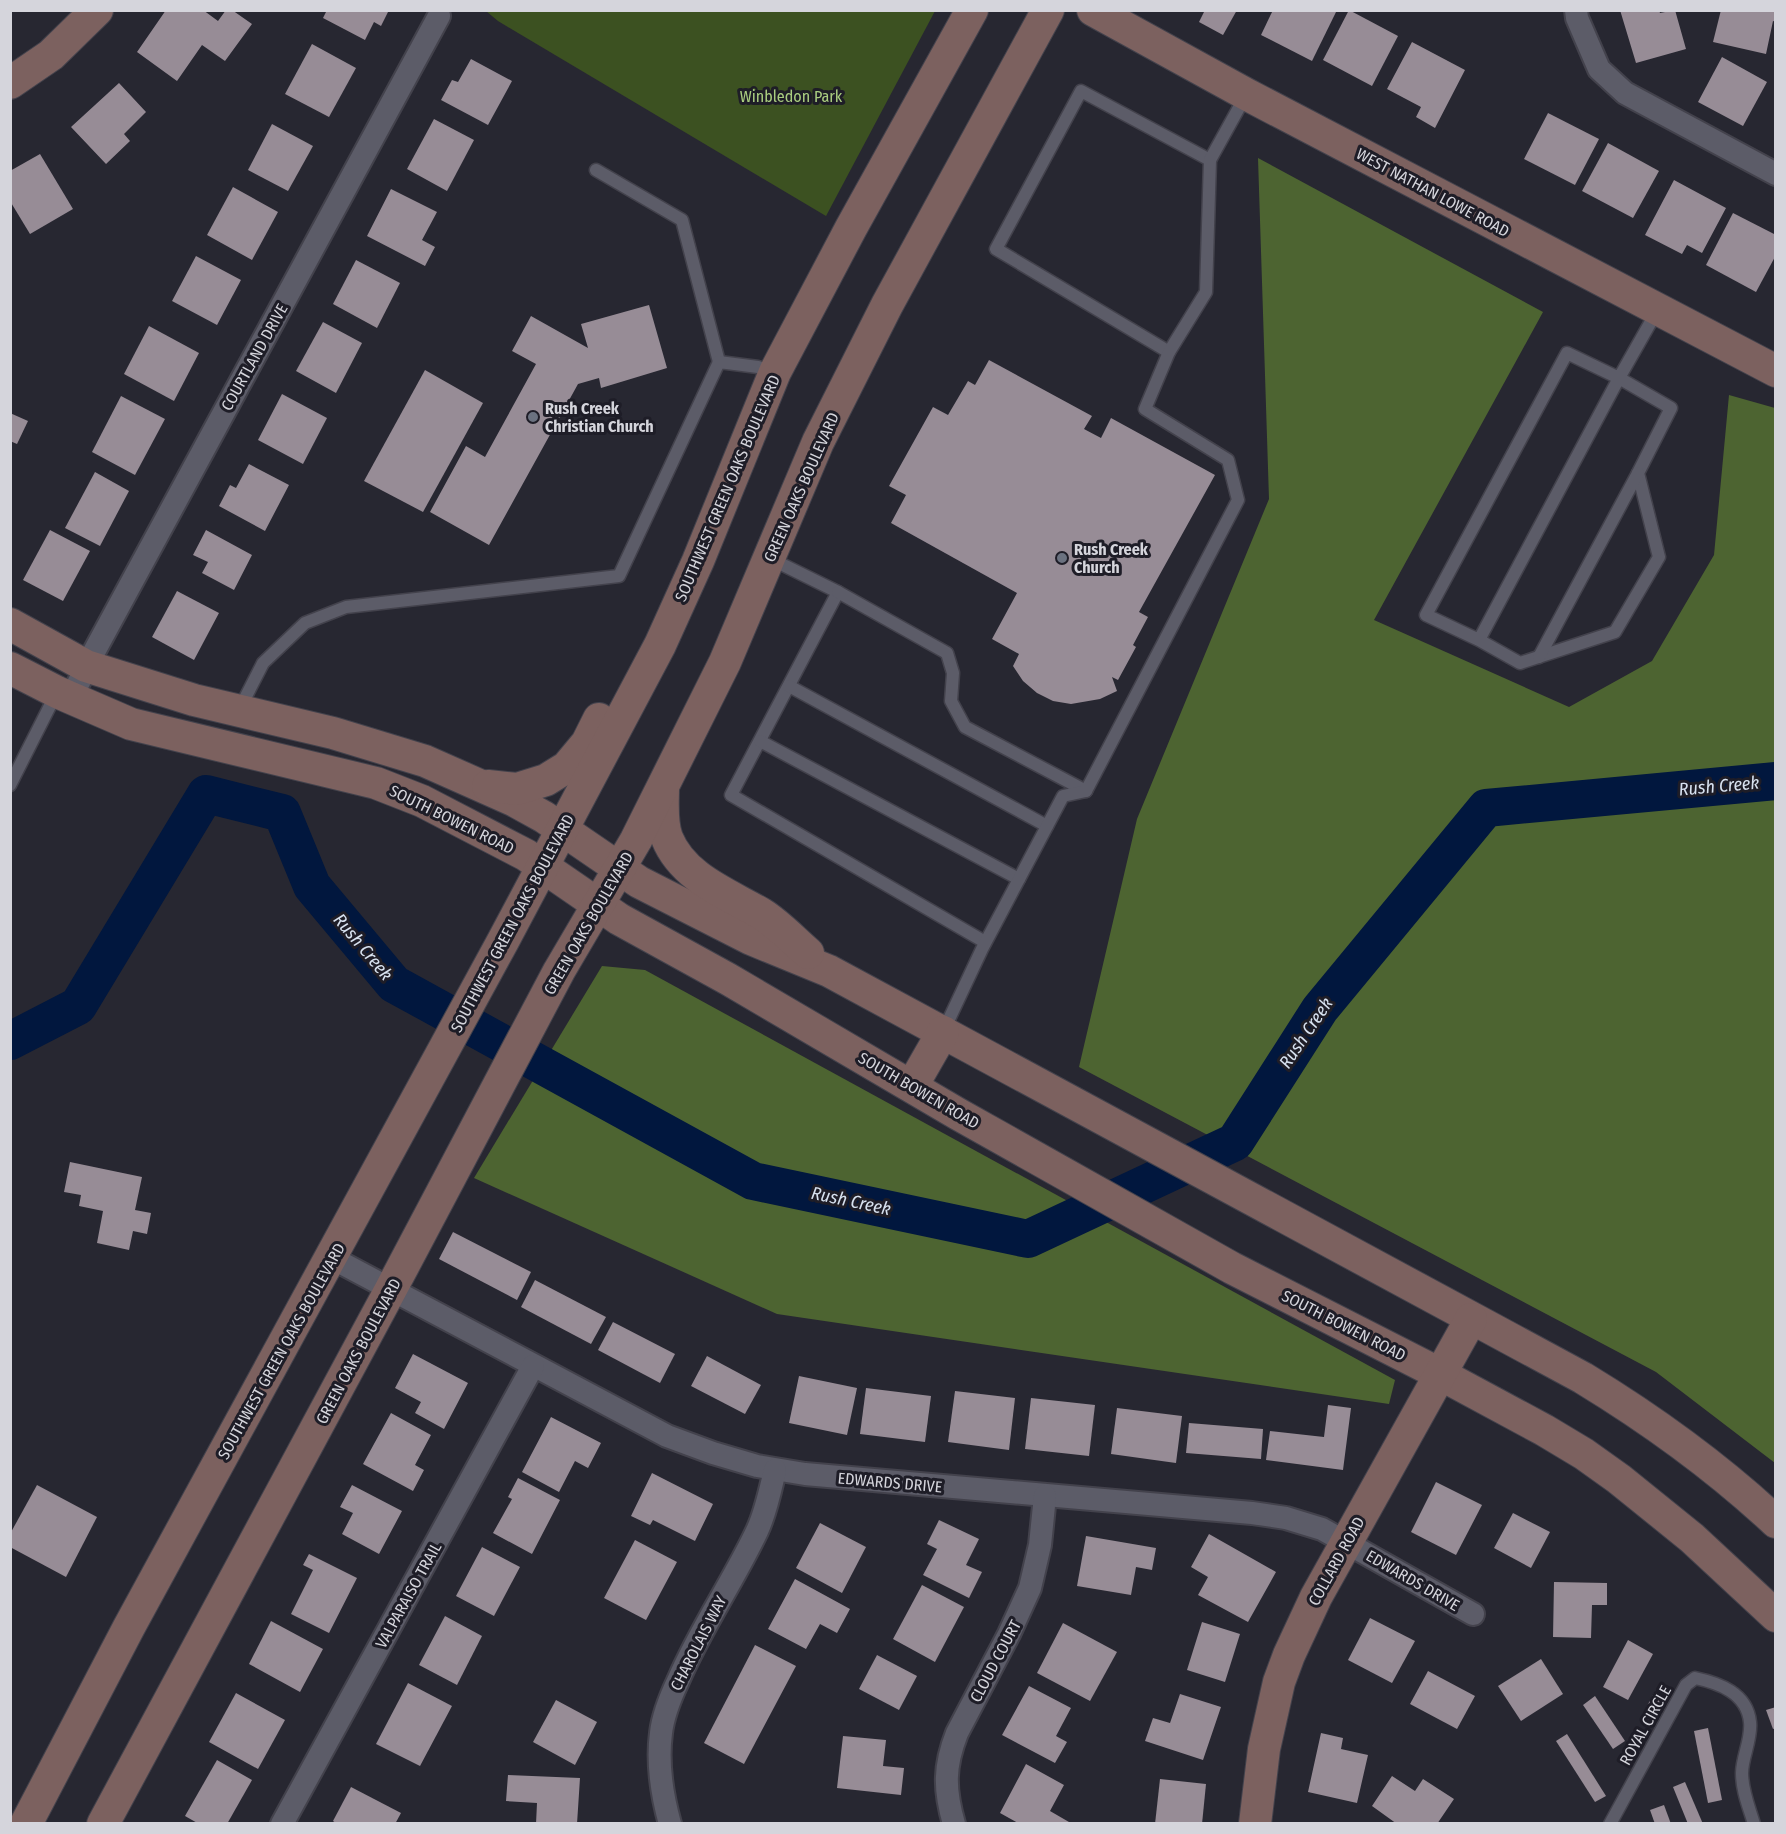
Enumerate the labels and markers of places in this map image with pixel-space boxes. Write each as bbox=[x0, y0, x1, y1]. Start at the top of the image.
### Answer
place label: Rush Creek Christian Church bbox=[545, 399, 654, 436]
marker: Rush Creek Christian Church bbox=[526, 410, 540, 424]
place label: Rush Creek Church bbox=[1074, 540, 1149, 577]
marker: Rush Creek Church bbox=[1055, 551, 1069, 565]

